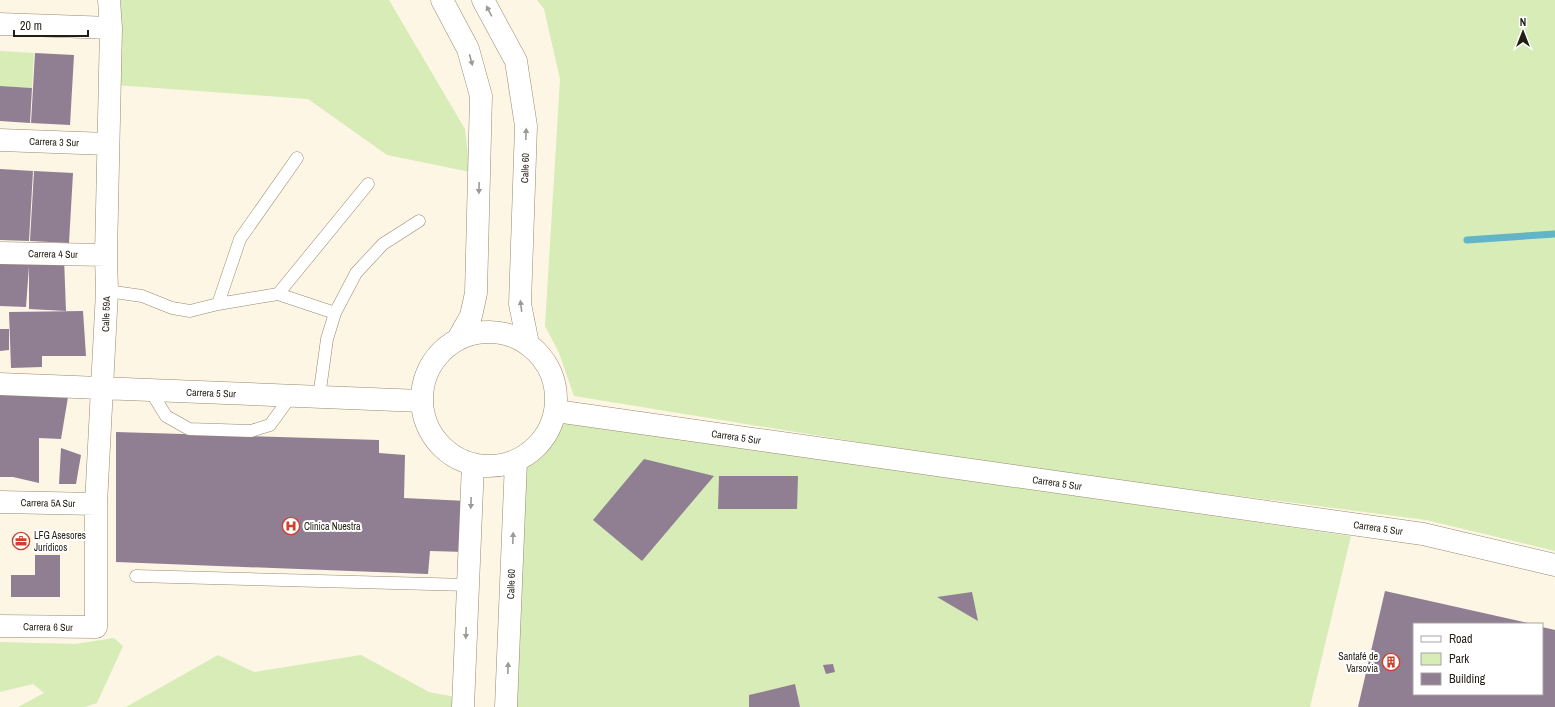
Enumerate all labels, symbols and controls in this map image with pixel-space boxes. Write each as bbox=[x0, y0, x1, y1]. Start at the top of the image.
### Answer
one-way arrow bbox=[486, 6, 492, 17]
scale bar bbox=[14, 12, 88, 38]
north arrow bbox=[1503, 12, 1543, 52]
text: N bbox=[1520, 15, 1526, 29]
text: 20 m bbox=[20, 18, 42, 34]
one-way arrow bbox=[468, 54, 474, 66]
one-way arrow bbox=[523, 127, 529, 140]
street label: Carrera 3 Sur bbox=[29, 135, 79, 149]
street label: Calle 60 bbox=[518, 152, 532, 183]
one-way arrow bbox=[476, 182, 482, 195]
street label: Carrera 4 Sur bbox=[28, 247, 78, 261]
street label: Calle 59A bbox=[99, 295, 113, 332]
one-way arrow bbox=[518, 300, 524, 312]
street label: Carrera 5 Sur bbox=[186, 386, 236, 400]
street label: Carrera 5 Sur bbox=[711, 427, 762, 447]
street label: Carrera 5 Sur bbox=[1032, 473, 1083, 493]
street label: Carrera 5A Sur bbox=[21, 496, 76, 510]
one-way arrow bbox=[468, 497, 474, 510]
hospital icon: Clinica Nuestra bbox=[281, 516, 301, 536]
street label: Carrera 5 Sur bbox=[1353, 518, 1404, 538]
place label: Clinica Nuestra bbox=[304, 520, 361, 533]
place label: LFG Asesores Jurídicos bbox=[34, 529, 86, 554]
office icon: LFG Asesores Jurídicos bbox=[11, 531, 31, 551]
one-way arrow bbox=[510, 531, 516, 544]
street label: Calle 60 bbox=[504, 568, 518, 599]
street label: Carrera 6 Sur bbox=[23, 620, 73, 634]
legend bbox=[1413, 623, 1543, 695]
one-way arrow bbox=[462, 627, 469, 639]
text: Road bbox=[1449, 631, 1473, 647]
place label: Santafé de Varsovia bbox=[1338, 650, 1378, 675]
text: Park bbox=[1449, 651, 1469, 667]
building icon: Santafé de Varsovia bbox=[1381, 652, 1401, 672]
one-way arrow bbox=[504, 662, 511, 674]
text: Building bbox=[1449, 671, 1486, 687]

